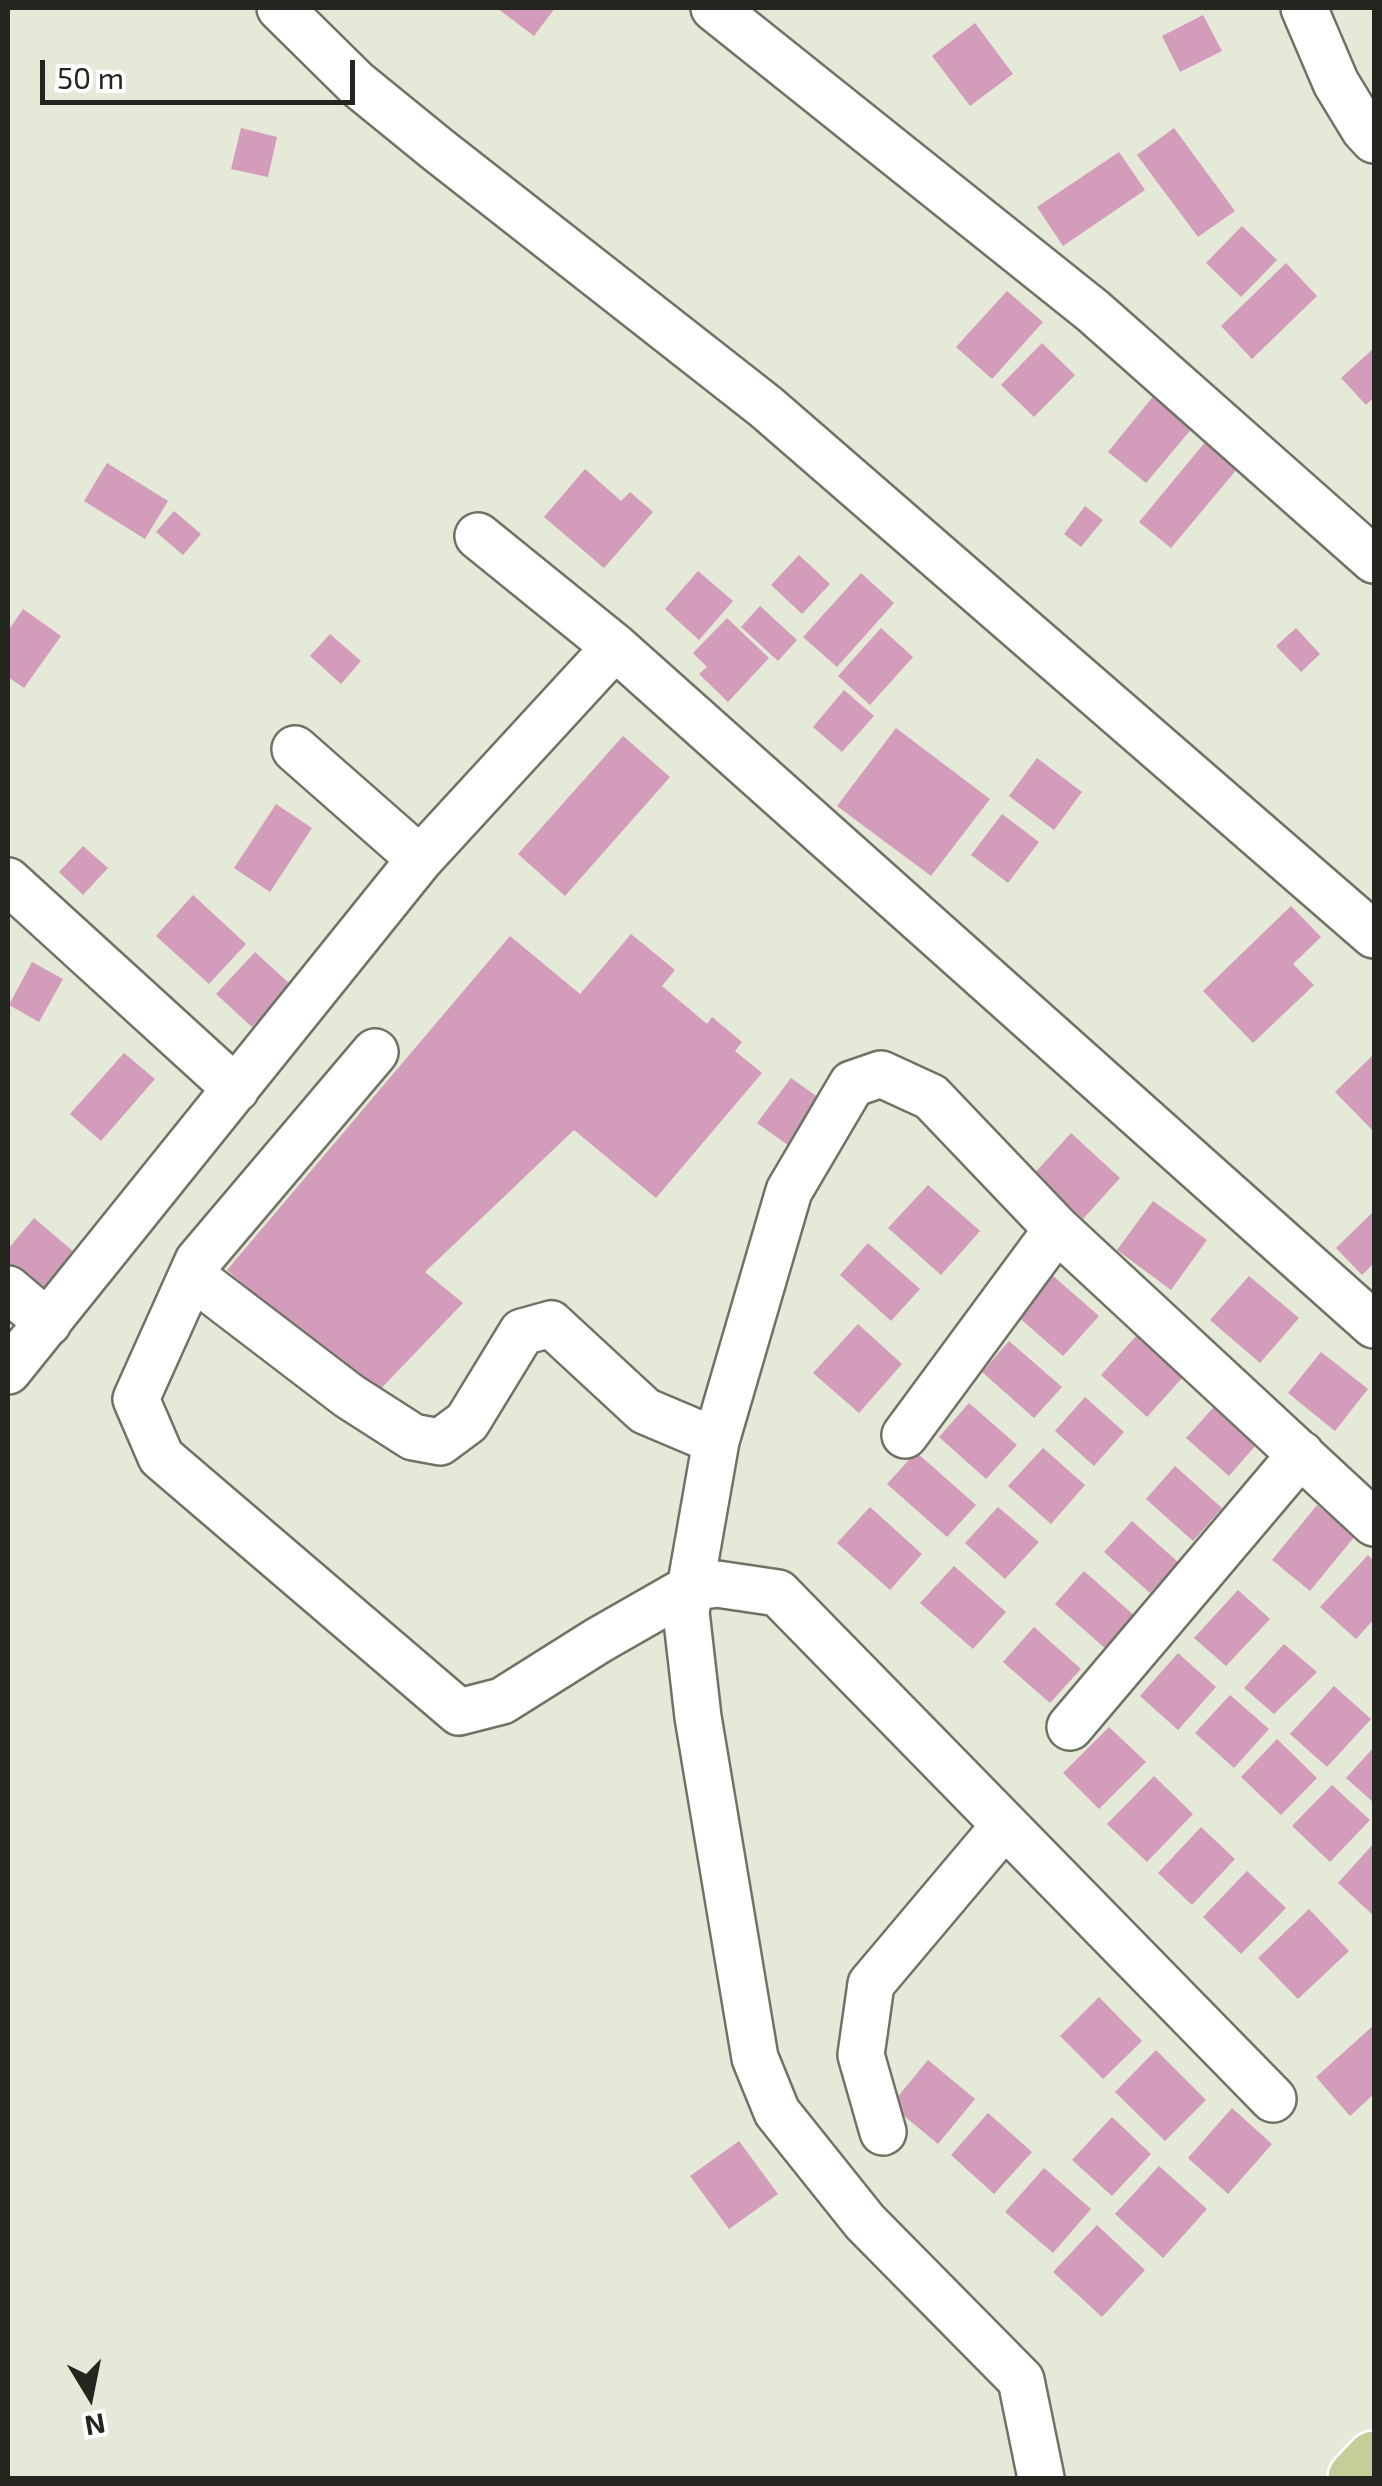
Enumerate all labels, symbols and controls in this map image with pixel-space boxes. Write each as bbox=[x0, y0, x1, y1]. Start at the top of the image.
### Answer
scale bar bbox=[45, 40, 360, 102]
text: 50 m bbox=[57, 59, 124, 95]
north arrow bbox=[40, 2346, 140, 2446]
text: N bbox=[82, 2407, 108, 2444]

